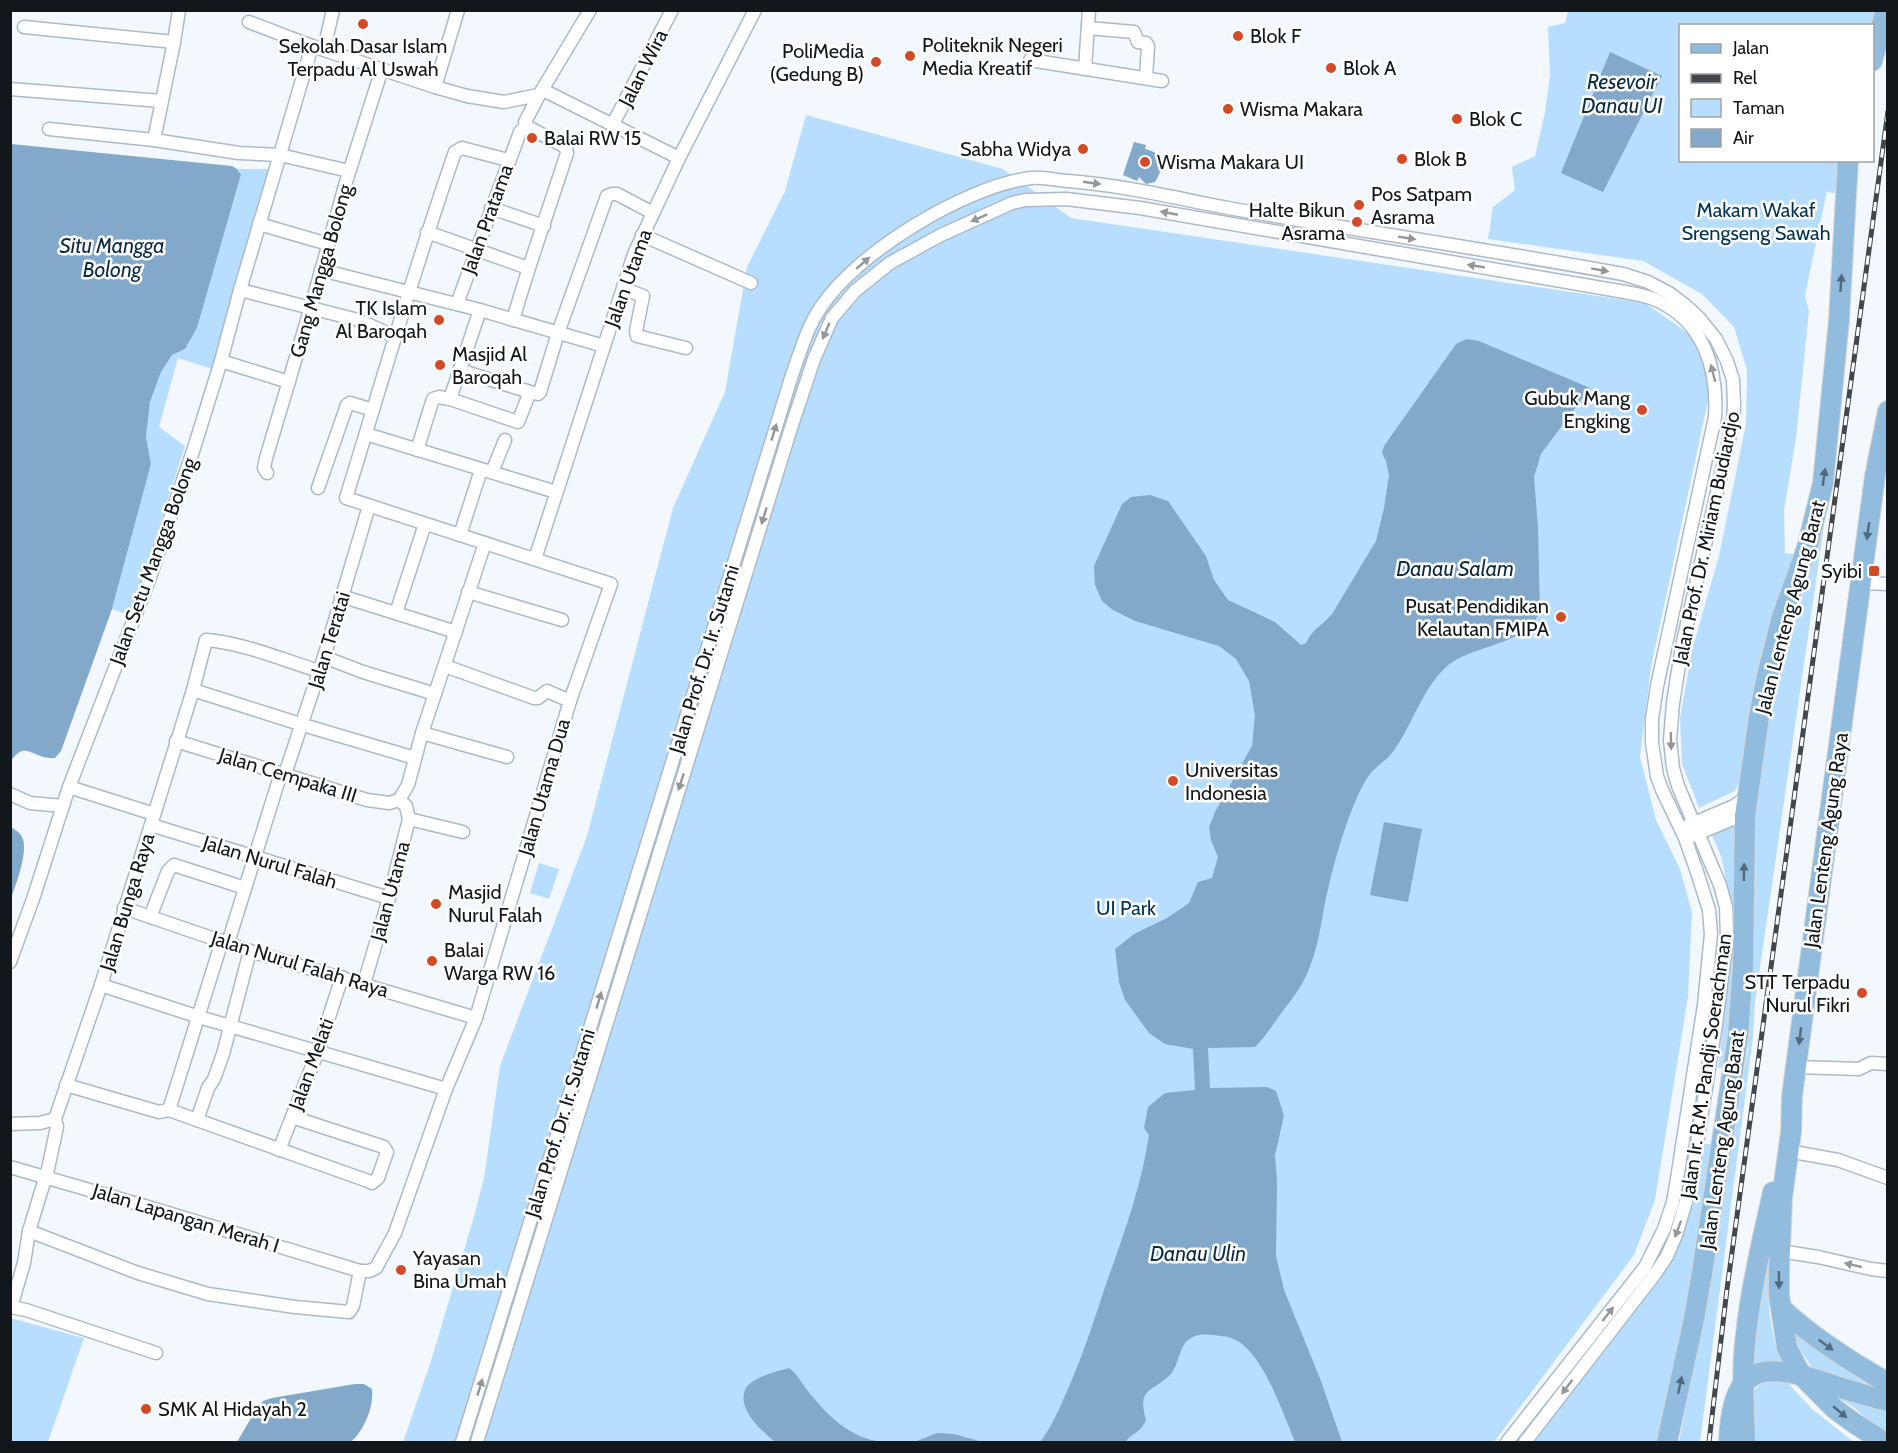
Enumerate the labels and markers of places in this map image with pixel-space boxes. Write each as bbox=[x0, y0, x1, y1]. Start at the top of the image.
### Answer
marker: Sekolah Dasar Islam Terpadu Al Uswah bbox=[356, 17, 370, 31]
place label: Blok F bbox=[1250, 24, 1302, 48]
marker: Blok F bbox=[1231, 29, 1245, 43]
place label: Politeknik Negeri Media Kreatif bbox=[922, 33, 1063, 80]
place label: Sekolah Dasar Islam Terpadu Al Uswah bbox=[279, 34, 447, 81]
place label: PoliMedia (Gedung B) bbox=[770, 39, 864, 86]
marker: Politeknik Negeri Media Kreatif bbox=[903, 49, 917, 63]
marker: PoliMedia (Gedung B) bbox=[869, 55, 883, 69]
place label: Blok A bbox=[1343, 56, 1397, 80]
marker: Blok A bbox=[1324, 61, 1338, 75]
place label: Wisma Makara bbox=[1240, 97, 1363, 121]
marker: Wisma Makara bbox=[1221, 102, 1235, 116]
place label: Blok C bbox=[1469, 107, 1522, 131]
marker: Blok C bbox=[1450, 112, 1464, 126]
place label: Balai RW 15 bbox=[544, 126, 641, 150]
marker: Balai RW 15 bbox=[525, 131, 539, 145]
place label: Sabha Widya bbox=[960, 137, 1071, 161]
marker: Sabha Widya bbox=[1076, 142, 1090, 156]
place label: Blok B bbox=[1414, 147, 1467, 171]
place label: Wisma Makara UI bbox=[1157, 150, 1304, 174]
marker: Blok B bbox=[1395, 152, 1409, 166]
marker: Wisma Makara UI bbox=[1138, 155, 1152, 169]
place label: Pos Satpam Asrama bbox=[1371, 182, 1472, 229]
place label: Halte Bikun Asrama bbox=[1249, 198, 1345, 245]
marker: Pos Satpam Asrama bbox=[1352, 198, 1366, 212]
marker: Halte Bikun Asrama bbox=[1350, 215, 1364, 229]
place label: TK Islam Al Baroqah bbox=[335, 296, 427, 343]
marker: TK Islam Al Baroqah bbox=[432, 313, 446, 327]
place label: Masjid Al Baroqah bbox=[452, 342, 527, 389]
marker: Masjid Al Baroqah bbox=[433, 358, 447, 372]
place label: Gubuk Mang Engking bbox=[1524, 386, 1631, 433]
marker: Gubuk Mang Engking bbox=[1635, 403, 1649, 417]
place label: Syibi bbox=[1821, 559, 1862, 583]
marker: Syibi bbox=[1867, 564, 1881, 578]
place label: Pusat Pendidikan Kelautan FMIPA bbox=[1405, 594, 1550, 641]
marker: Pusat Pendidikan Kelautan FMIPA bbox=[1554, 610, 1568, 624]
place label: Universitas Indonesia bbox=[1185, 758, 1278, 805]
marker: Universitas Indonesia bbox=[1166, 774, 1180, 788]
place label: Masjid Nurul Falah bbox=[448, 880, 542, 927]
marker: Masjid Nurul Falah bbox=[429, 897, 443, 911]
place label: Balai Warga RW 16 bbox=[444, 938, 555, 985]
marker: Balai Warga RW 16 bbox=[425, 954, 439, 968]
place label: STT Terpadu Nurul Fikri bbox=[1745, 970, 1850, 1017]
marker: STT Terpadu Nurul Fikri bbox=[1855, 986, 1869, 1000]
place label: Yayasan Bina Umah bbox=[412, 1246, 506, 1293]
marker: Yayasan Bina Umah bbox=[394, 1263, 408, 1277]
place label: SMK Al Hidayah 2 bbox=[158, 1397, 307, 1421]
marker: SMK Al Hidayah 2 bbox=[139, 1402, 153, 1416]

